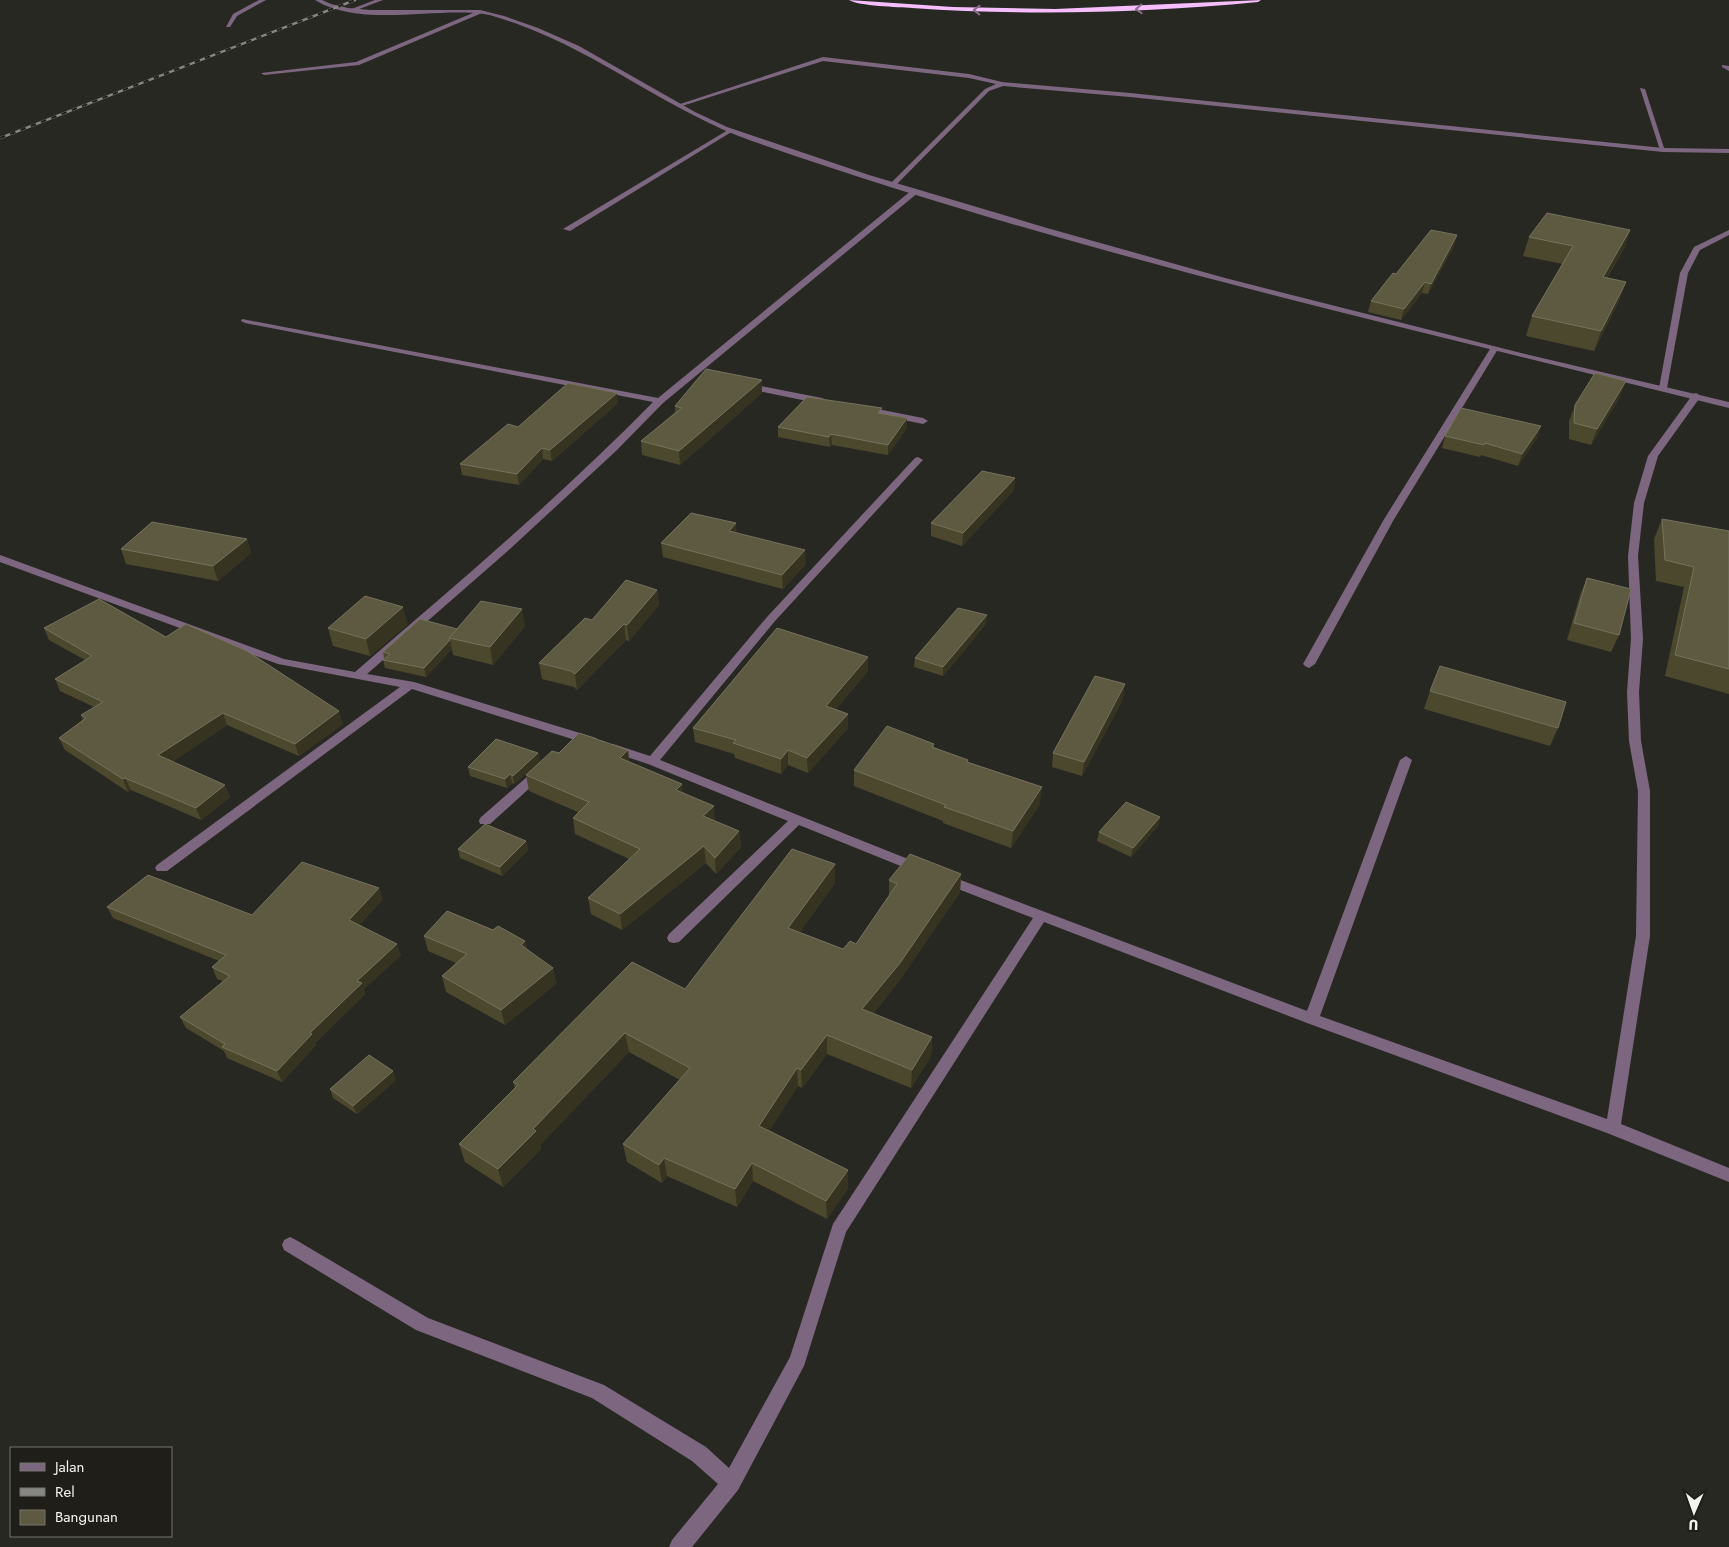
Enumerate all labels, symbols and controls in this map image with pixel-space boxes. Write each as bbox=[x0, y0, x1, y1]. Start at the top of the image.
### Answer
one-way arrow bbox=[1135, 4, 1143, 15]
one-way arrow bbox=[973, 5, 980, 15]
legend bbox=[10, 1447, 172, 1537]
text: Jalan bbox=[53, 1456, 84, 1478]
text: Rel bbox=[55, 1481, 75, 1503]
north arrow bbox=[1669, 1487, 1719, 1537]
text: Bangunan bbox=[55, 1506, 118, 1528]
text: U bbox=[1688, 1515, 1699, 1535]

